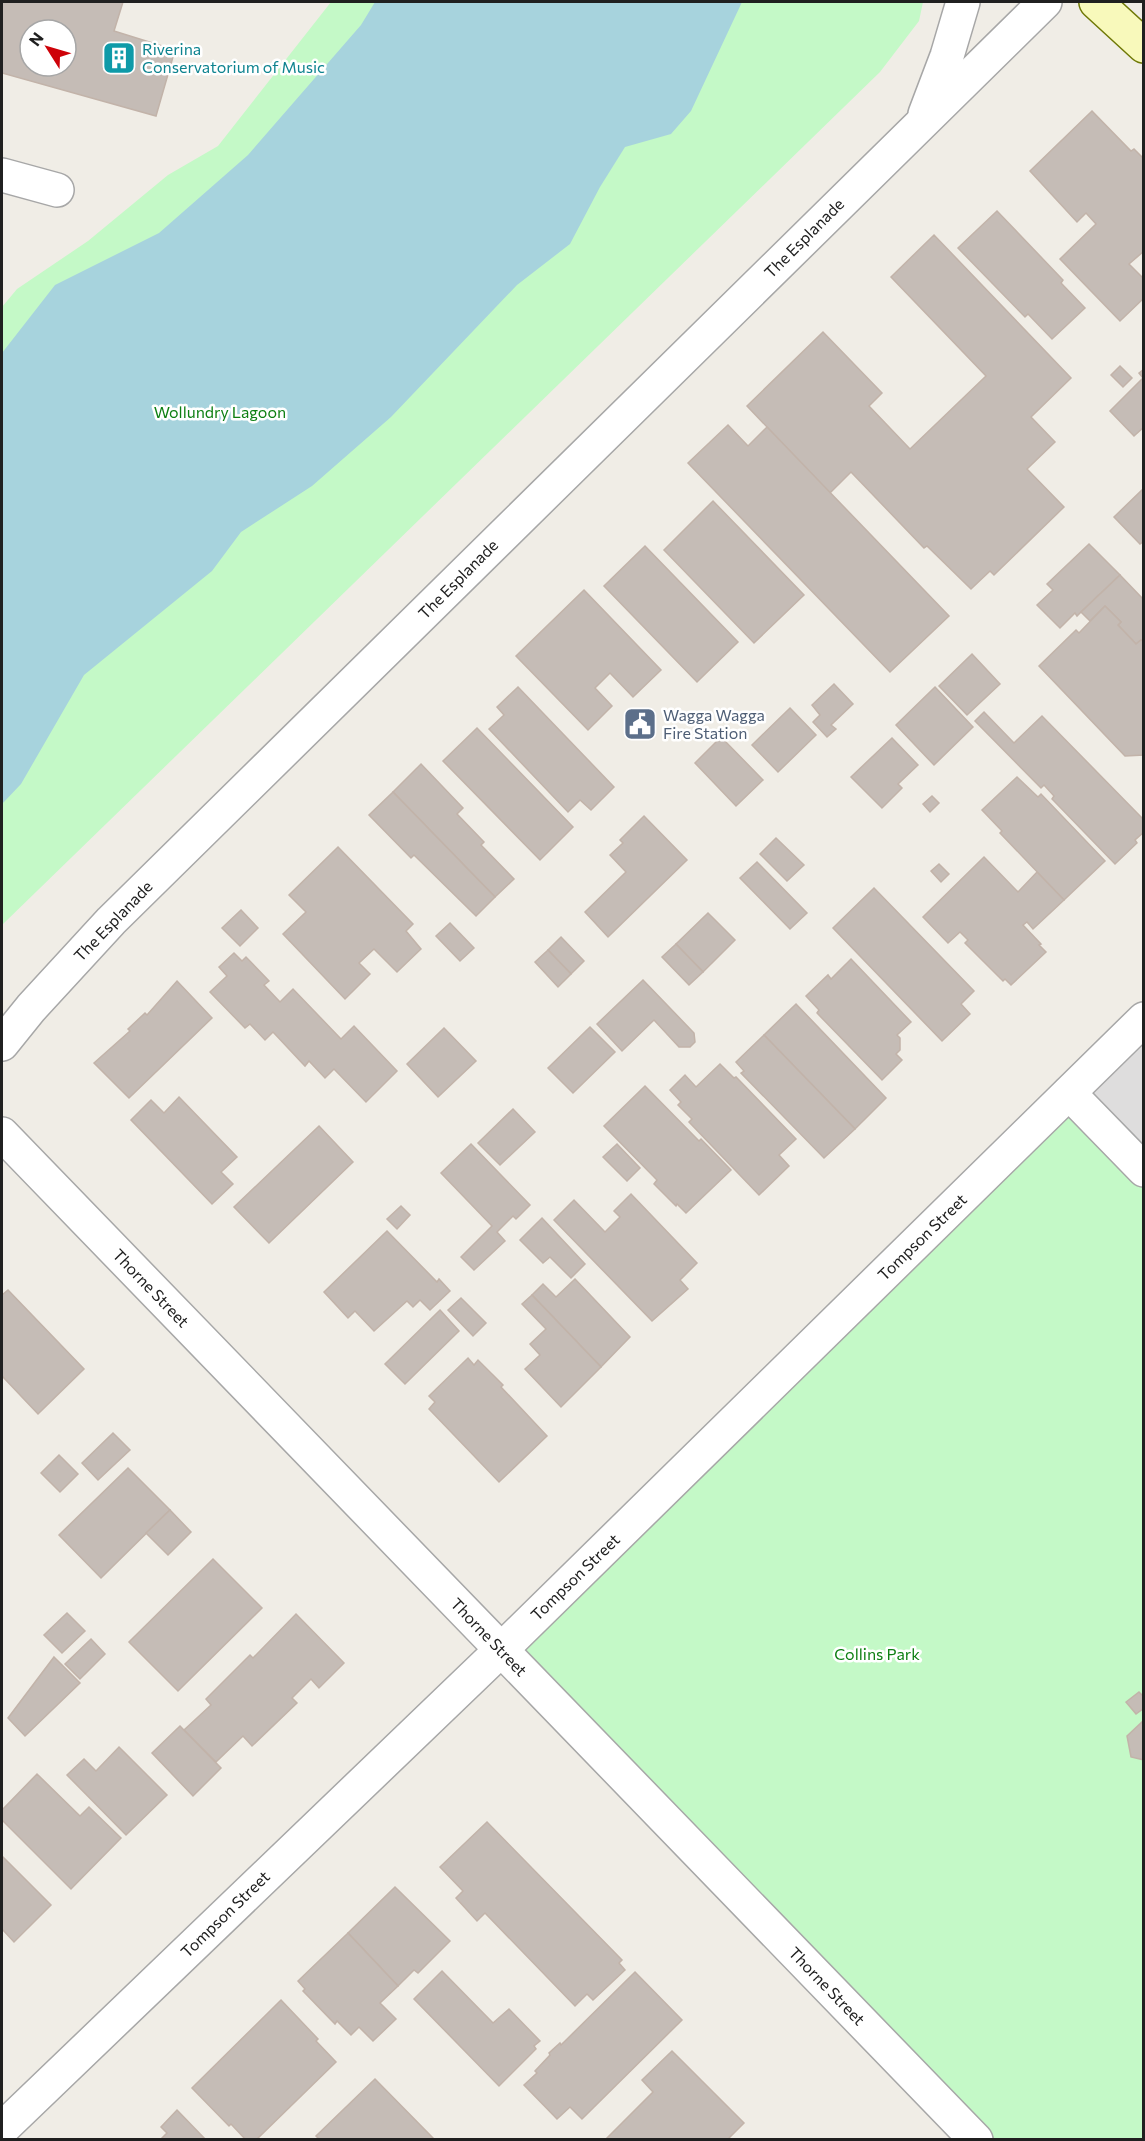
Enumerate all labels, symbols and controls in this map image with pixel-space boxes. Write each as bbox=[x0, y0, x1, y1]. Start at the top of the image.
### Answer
north arrow bbox=[18, 18, 78, 78]
text: N bbox=[24, 28, 47, 49]
place label: Riverina Conservatorium of Music bbox=[142, 39, 325, 76]
building icon: Riverina Conservatorium of Music bbox=[101, 40, 137, 76]
street label: The Esplanade bbox=[760, 194, 847, 281]
park label: Wollundry Lagoon bbox=[154, 402, 286, 421]
street label: The Esplanade bbox=[414, 535, 501, 622]
place label: Wagga Wagga Fire Station bbox=[663, 705, 765, 742]
public building icon: Wagga Wagga Fire Station bbox=[622, 706, 658, 742]
street label: The Esplanade bbox=[69, 876, 156, 965]
street label: Tompson Street bbox=[873, 1189, 970, 1284]
street label: Thorne Street bbox=[109, 1245, 194, 1331]
street label: Tompson Street bbox=[526, 1529, 623, 1624]
street label: Thorne Street bbox=[447, 1594, 532, 1680]
park label: Collins Park bbox=[834, 1644, 920, 1663]
street label: Tompson Street bbox=[176, 1866, 273, 1961]
street label: Thorne Street bbox=[785, 1943, 870, 2029]

